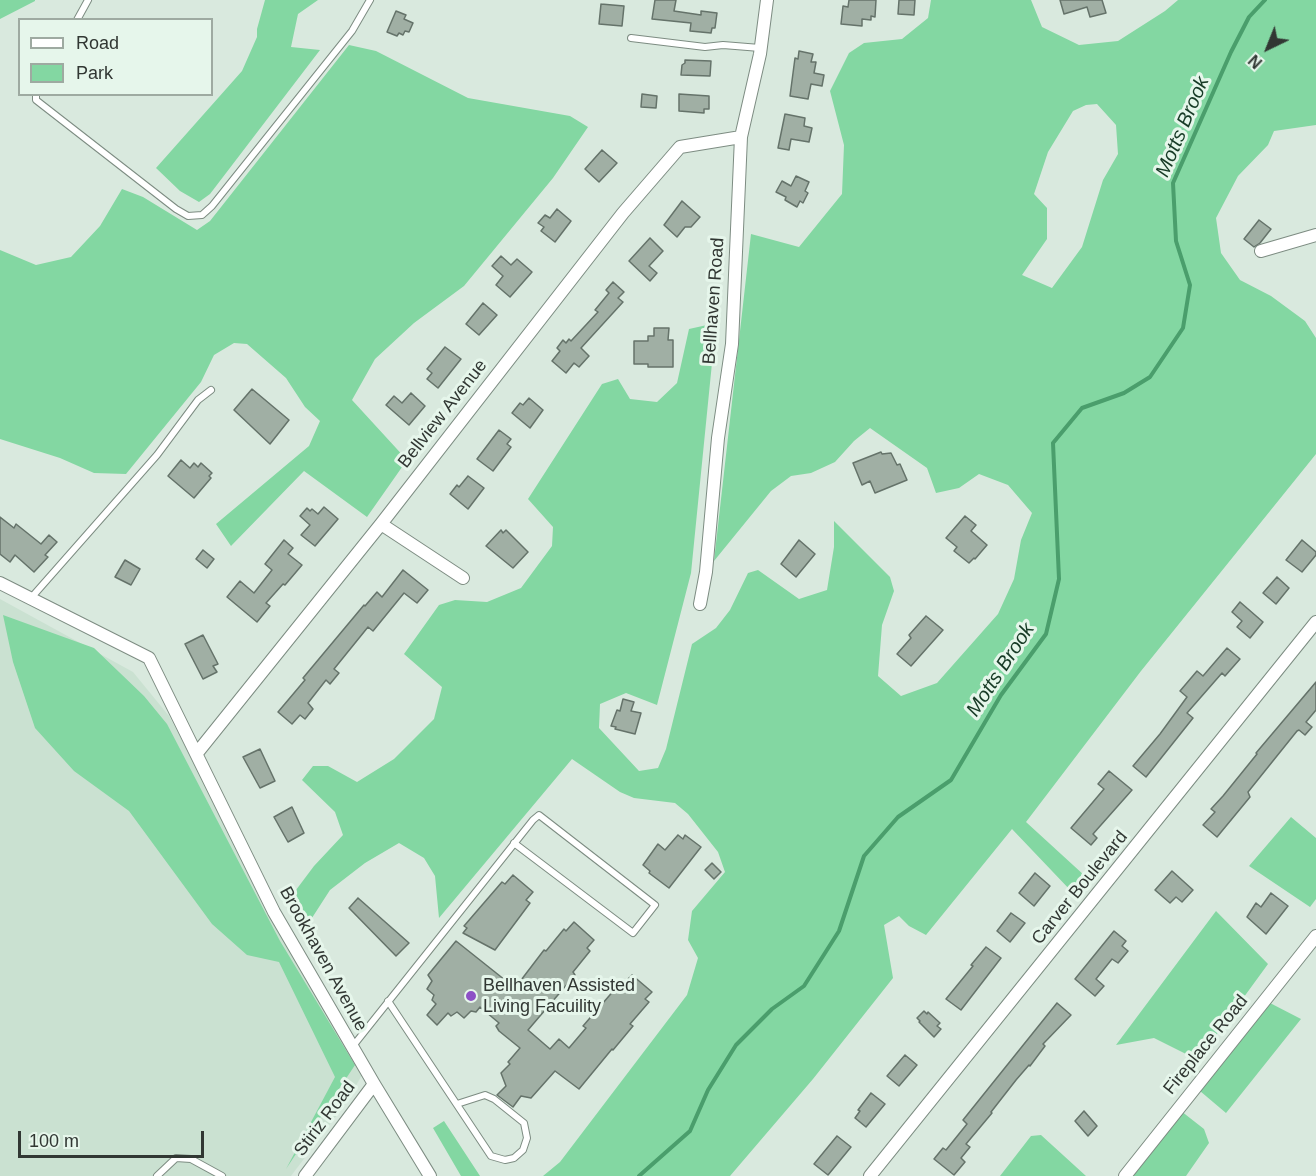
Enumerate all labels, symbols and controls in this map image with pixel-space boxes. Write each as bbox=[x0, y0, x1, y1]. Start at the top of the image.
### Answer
legend bbox=[18, 18, 213, 96]
north arrow bbox=[1238, 18, 1298, 78]
text: Road bbox=[76, 33, 119, 53]
text: N bbox=[1245, 51, 1265, 72]
text: Park bbox=[76, 63, 113, 83]
water label: Motts Brook bbox=[1151, 73, 1215, 181]
street label: Bellhaven Road bbox=[699, 237, 729, 365]
street label: Bellview Avenue bbox=[394, 355, 492, 473]
water label: Motts Brook bbox=[962, 619, 1040, 721]
street label: Carver Boulevard bbox=[1028, 827, 1132, 949]
street label: Brookhaven Avenue bbox=[274, 883, 372, 1035]
place label: Bellhaven Assisted Living Facuility bbox=[483, 975, 635, 1018]
marker: Bellhaven Assisted Living Facuility bbox=[464, 989, 478, 1003]
street label: Fireplace Road bbox=[1159, 991, 1253, 1099]
street label: Stiriz Road bbox=[290, 1077, 360, 1161]
scale bar bbox=[21, 1119, 207, 1157]
text: 100 m bbox=[29, 1131, 79, 1151]

